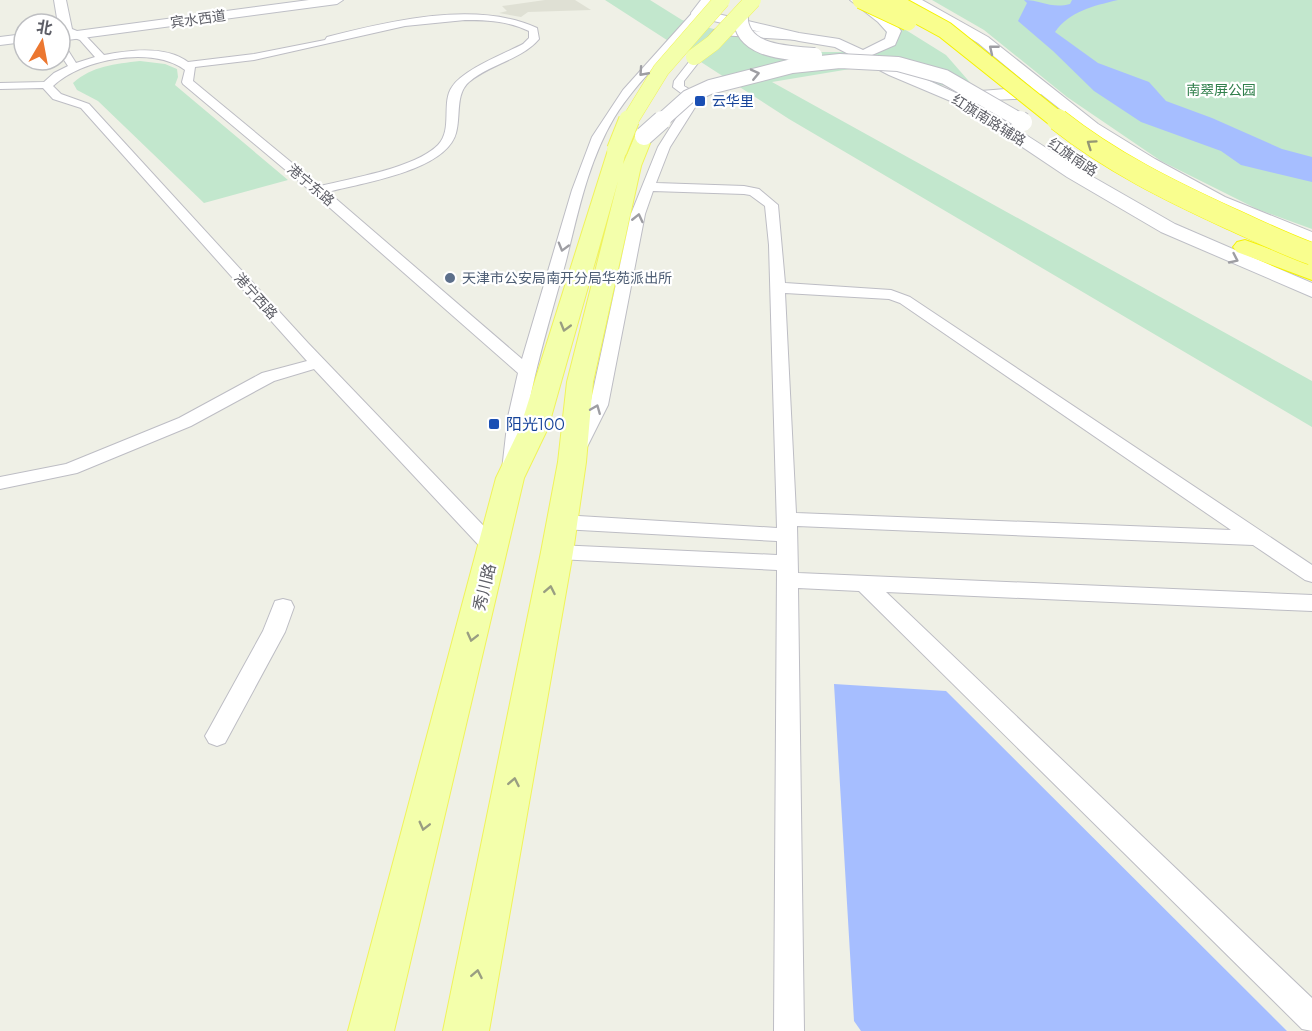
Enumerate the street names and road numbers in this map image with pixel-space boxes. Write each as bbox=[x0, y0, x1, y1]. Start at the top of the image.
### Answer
street label: 宾水西道 bbox=[169, 6, 227, 32]
street label: 红旗南路辅路 bbox=[949, 90, 1029, 150]
street label: 红旗南路 bbox=[1045, 134, 1101, 180]
street label: 港宁东路 bbox=[284, 160, 338, 210]
street label: 港宁西路 bbox=[231, 269, 281, 323]
street label: 秀川路 bbox=[469, 562, 500, 613]

